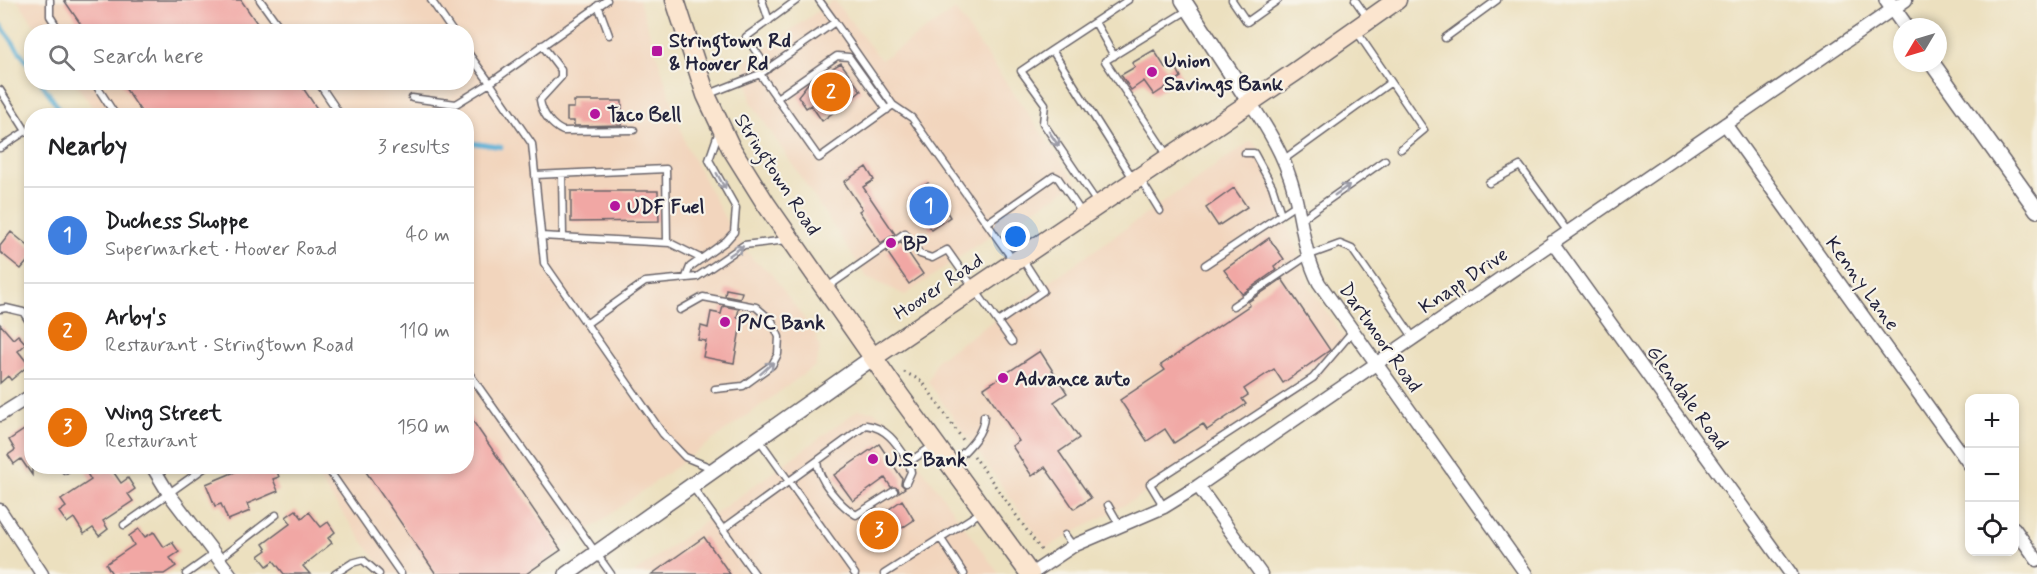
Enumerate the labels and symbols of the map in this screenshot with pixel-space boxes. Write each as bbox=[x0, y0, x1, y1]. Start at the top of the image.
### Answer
north arrow bbox=[1893, 18, 1947, 72]
place label: Stringtown Rd & Hoover Rd bbox=[669, 28, 791, 78]
marker: Stringtown Rd & Hoover Rd bbox=[650, 44, 664, 58]
place label: Union Savings Bank bbox=[1164, 48, 1284, 98]
marker: Union Savings Bank bbox=[1145, 65, 1159, 79]
pin: 2 bbox=[812, 70, 850, 115]
place label: Taco Bell bbox=[607, 102, 681, 129]
marker: Taco Bell bbox=[588, 107, 602, 121]
street label: Stringtown Road bbox=[726, 109, 826, 242]
one-way arrow bbox=[1048, 130, 1060, 147]
one-way arrow bbox=[716, 172, 727, 190]
pin: 1 bbox=[910, 184, 948, 228]
one-way arrow bbox=[1334, 184, 1350, 197]
place label: UDF Fuel bbox=[627, 194, 705, 221]
marker: UDF Fuel bbox=[608, 199, 622, 213]
your location bbox=[1001, 222, 1030, 251]
place label: BP bbox=[903, 231, 928, 258]
street label: Kenny Lane bbox=[1818, 231, 1905, 337]
marker: BP bbox=[884, 236, 898, 250]
street label: Knapp Drive bbox=[1414, 241, 1514, 321]
one-way arrow bbox=[727, 244, 744, 256]
street label: Hoover Road bbox=[889, 247, 989, 327]
street label: Dartmoor Road bbox=[1332, 278, 1428, 398]
place label: PNC Bank bbox=[737, 310, 825, 337]
marker: PNC Bank bbox=[718, 315, 732, 329]
street label: Glendale Road bbox=[1640, 340, 1734, 456]
one-way arrow bbox=[759, 361, 774, 375]
place label: Advance auto bbox=[1015, 366, 1131, 393]
marker: Advance auto bbox=[996, 371, 1010, 385]
place label: U.S. Bank bbox=[885, 447, 967, 474]
marker: U.S. Bank bbox=[866, 452, 880, 466]
pin: 3 bbox=[860, 508, 898, 552]

